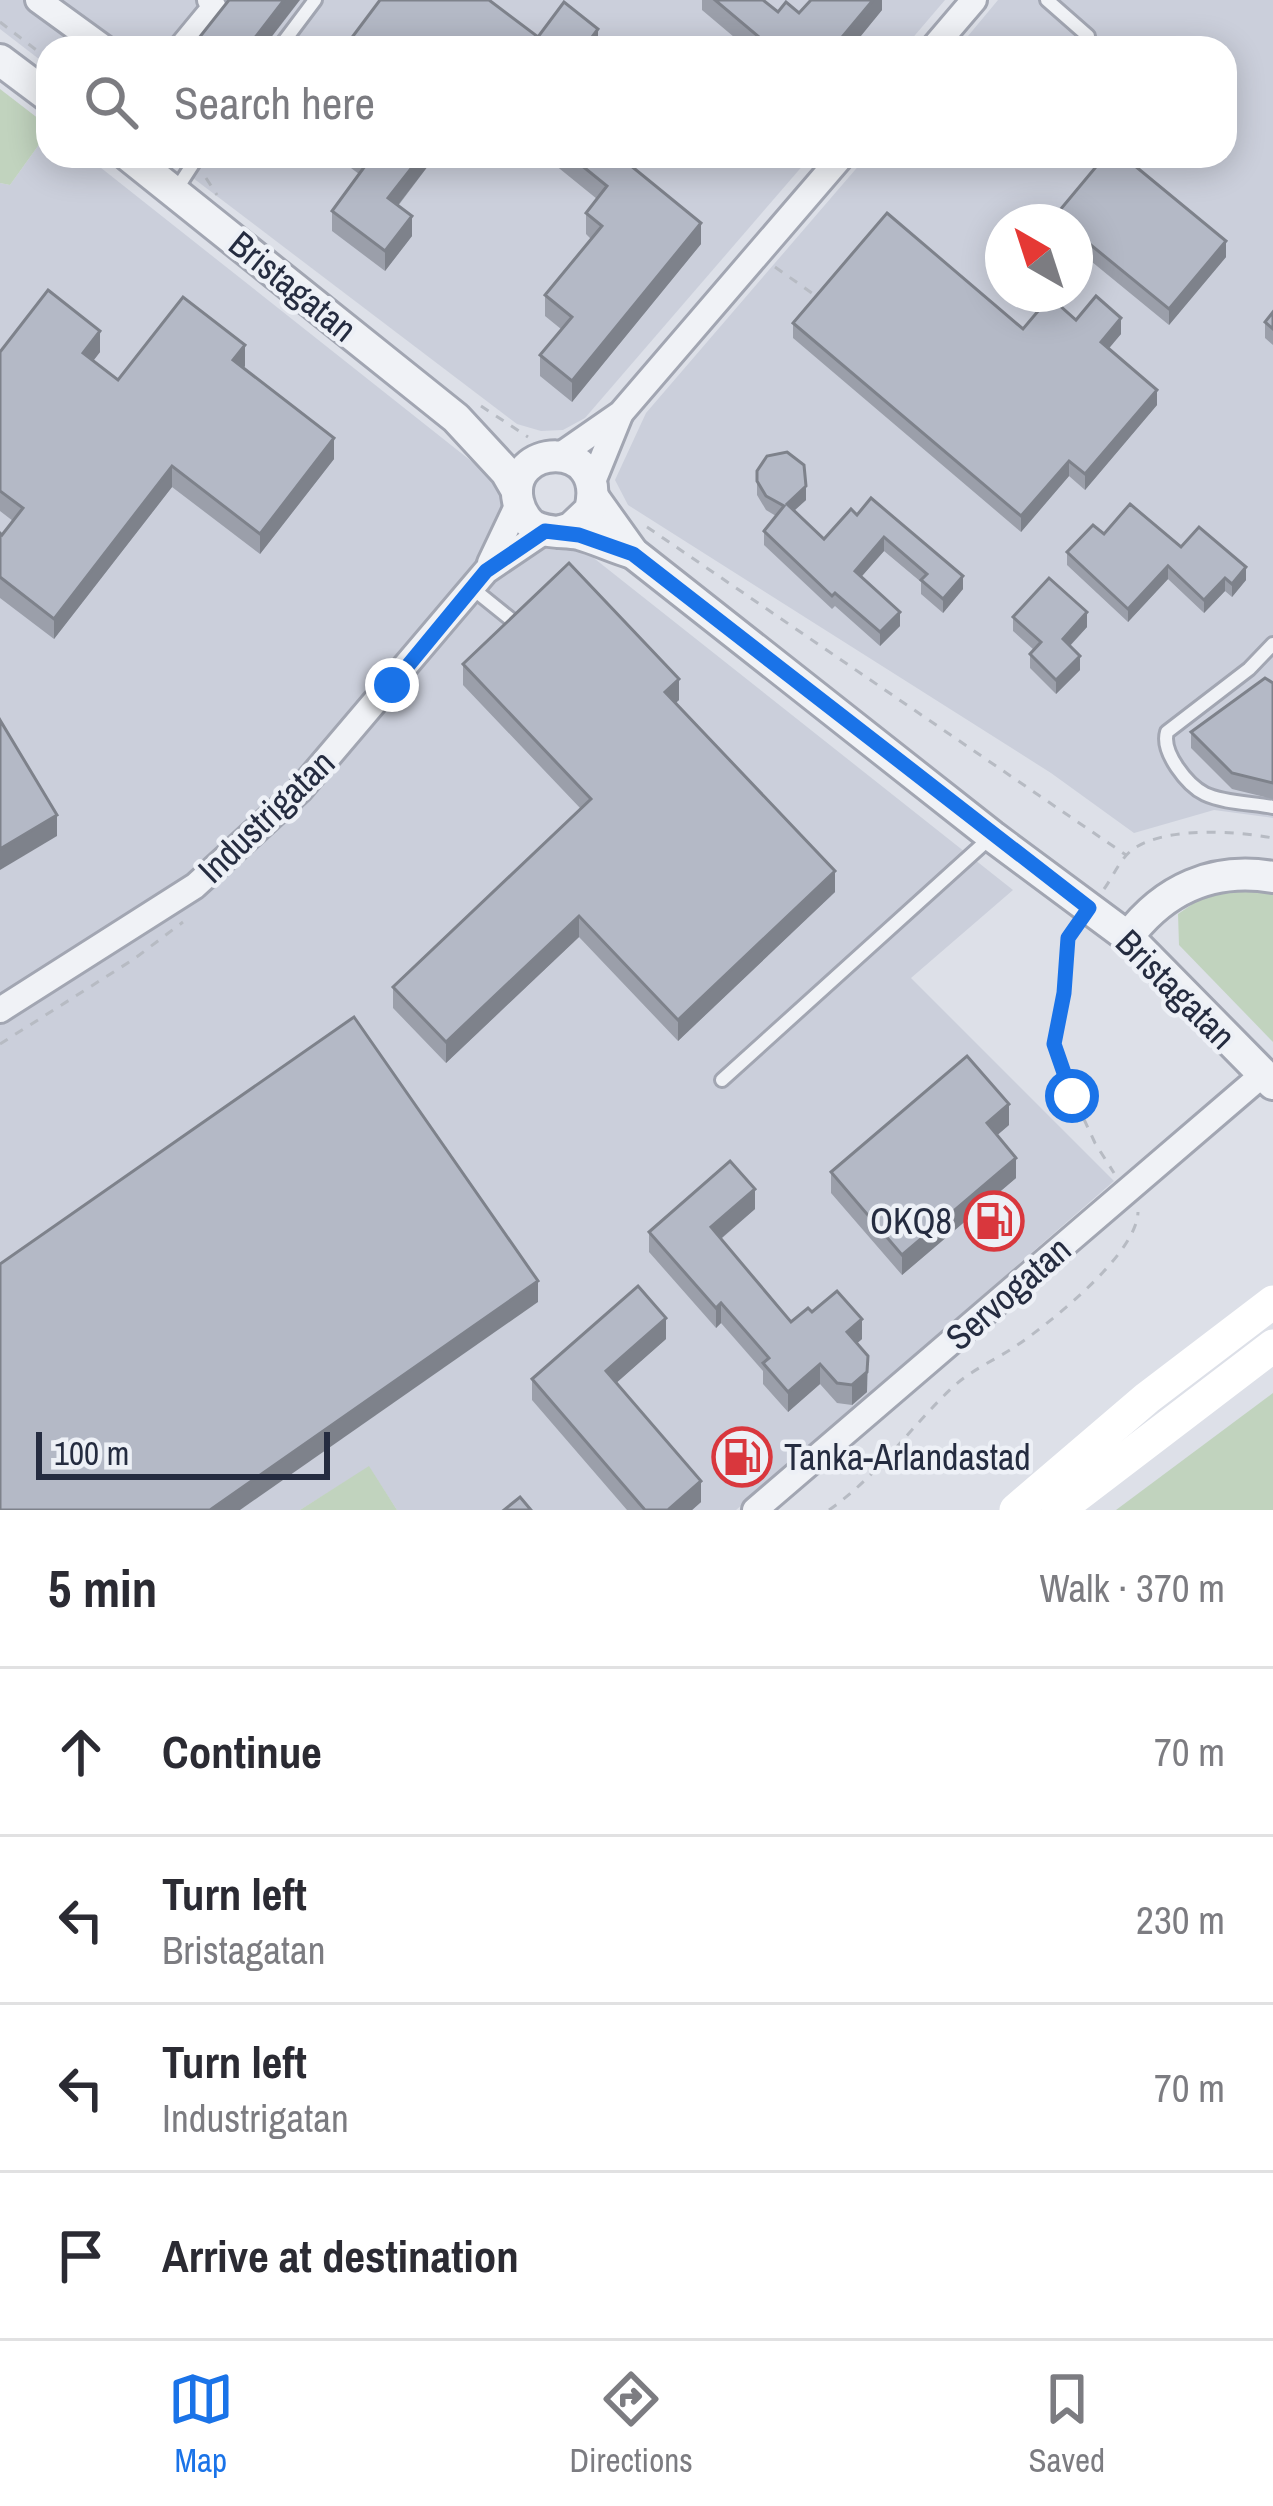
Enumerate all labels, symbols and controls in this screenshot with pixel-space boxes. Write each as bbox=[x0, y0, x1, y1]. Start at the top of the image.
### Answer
search box bbox=[36, 36, 1237, 168]
icon: search bbox=[78, 69, 144, 135]
text: Search here bbox=[174, 72, 375, 133]
north arrow bbox=[985, 204, 1093, 312]
street label: Bristagatan bbox=[219, 220, 367, 352]
route end bbox=[365, 658, 419, 712]
street label: Industrigatan bbox=[187, 739, 345, 893]
street label: Bristagatan bbox=[1106, 919, 1246, 1059]
route start bbox=[1045, 1069, 1099, 1123]
fuel station icon: OKQ8 bbox=[963, 1190, 1025, 1252]
place label: OKQ8 bbox=[870, 1197, 952, 1245]
street label: Servogatan bbox=[935, 1225, 1081, 1361]
scale bar bbox=[36, 1426, 330, 1479]
fuel station icon: Tanka-Arlandastad bbox=[711, 1426, 773, 1488]
text: 100 m bbox=[54, 1431, 129, 1475]
place label: Tanka-Arlandastad bbox=[784, 1433, 1031, 1481]
text: 5 min bbox=[48, 1554, 157, 1623]
text: Walk · 370 m bbox=[1040, 1562, 1225, 1614]
icon: ahead bbox=[48, 1719, 114, 1785]
text: Continue bbox=[162, 1721, 322, 1782]
text: 70 m bbox=[1154, 1726, 1225, 1778]
text: Turn left bbox=[162, 1863, 307, 1924]
icon: left bbox=[48, 1887, 114, 1953]
text: 230 m bbox=[1136, 1894, 1225, 1946]
text: Bristagatan bbox=[162, 1924, 326, 1976]
text: Turn left bbox=[162, 2031, 307, 2092]
icon: left bbox=[48, 2055, 114, 2121]
text: 70 m bbox=[1154, 2062, 1225, 2114]
text: Industrigatan bbox=[162, 2092, 349, 2144]
icon: arrive bbox=[48, 2223, 114, 2289]
text: Arrive at destination bbox=[162, 2225, 519, 2286]
tab: Map bbox=[168, 2366, 234, 2482]
tab: Directions bbox=[569, 2366, 693, 2482]
tab: Saved bbox=[1028, 2366, 1105, 2482]

